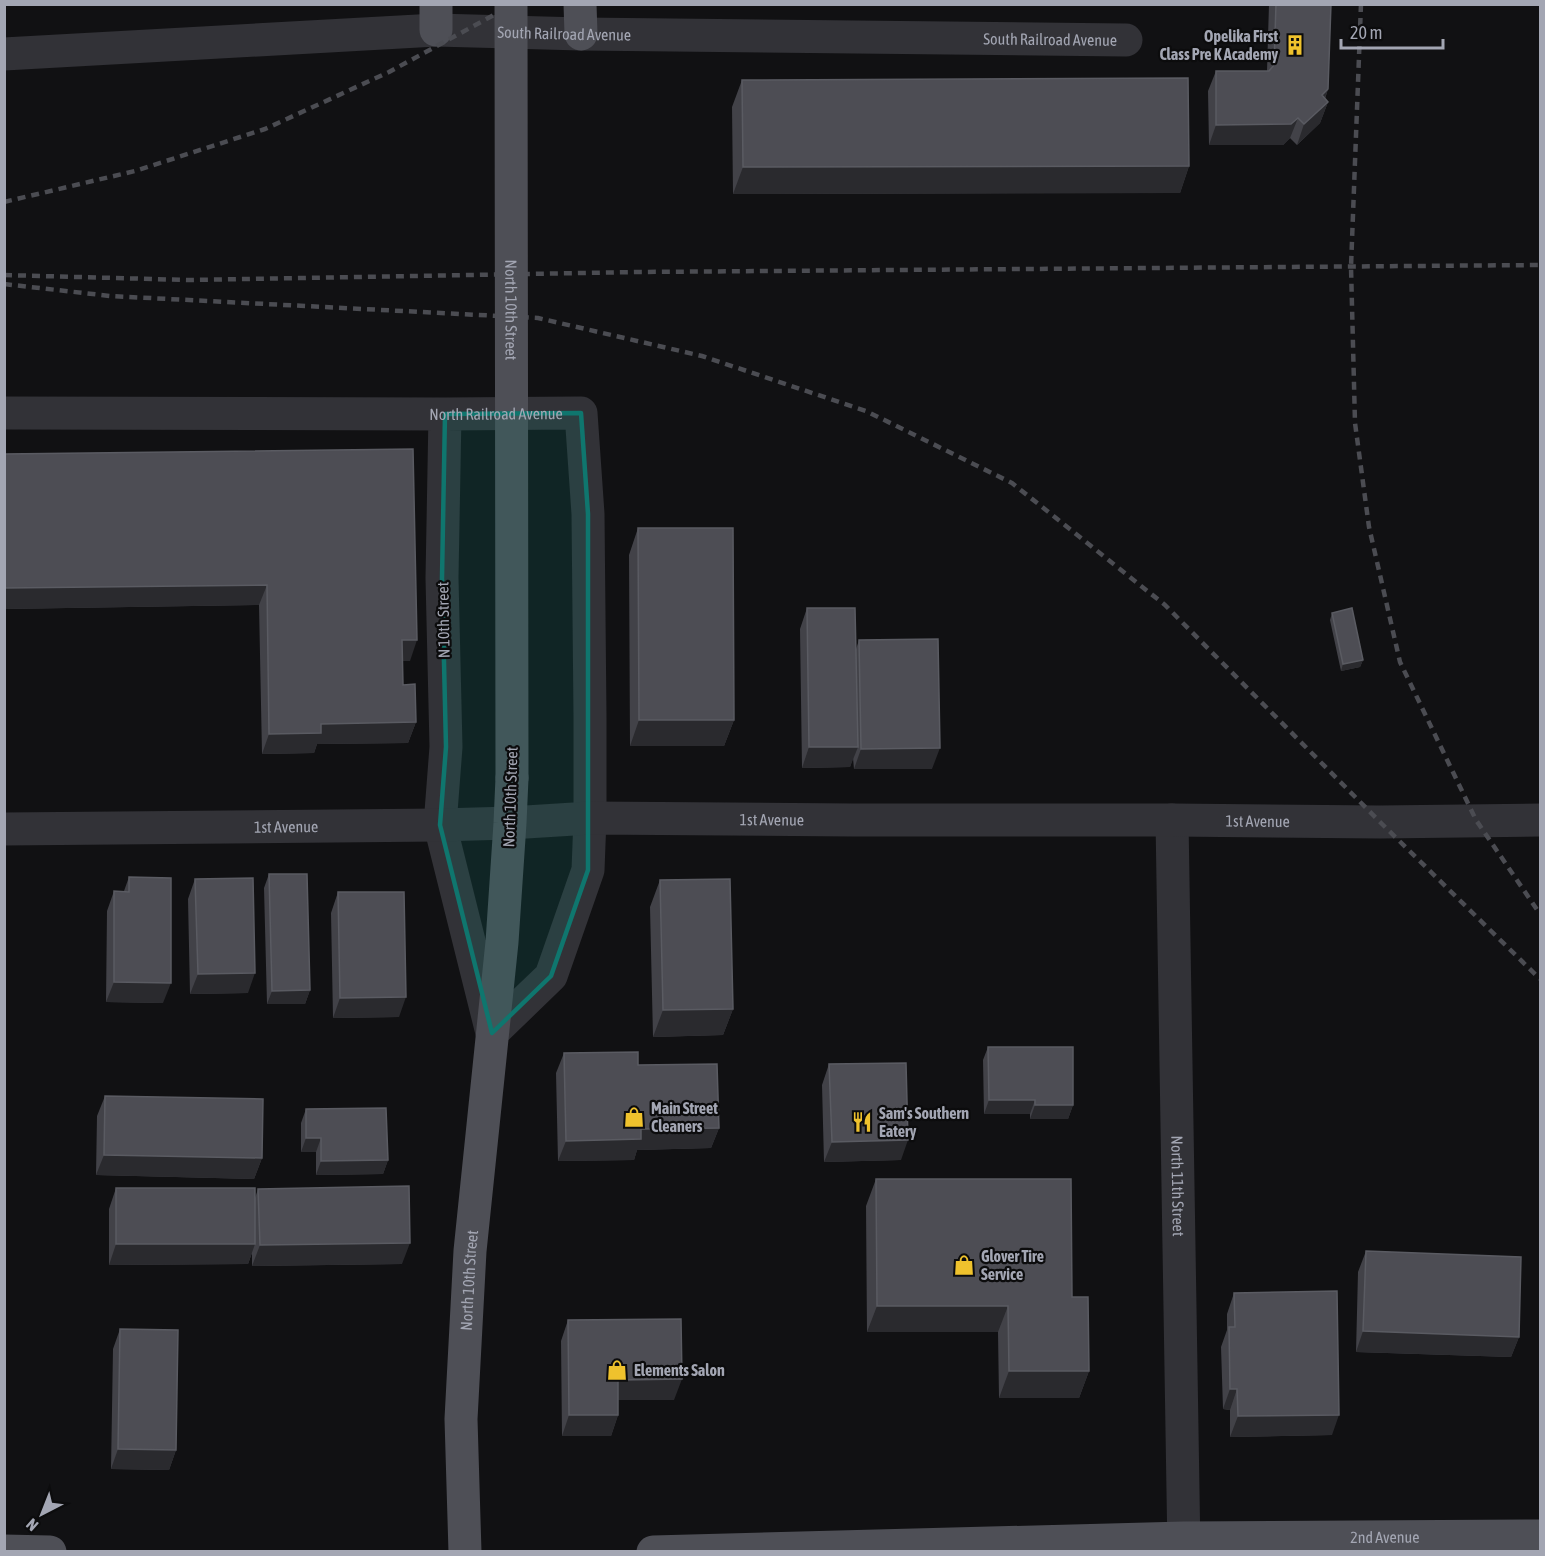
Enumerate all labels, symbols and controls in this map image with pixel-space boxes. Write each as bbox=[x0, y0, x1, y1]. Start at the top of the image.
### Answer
scale bar bbox=[1341, 12, 1443, 50]
text: 20 m bbox=[1350, 22, 1382, 43]
street label: South Railroad Avenue bbox=[497, 23, 631, 44]
place label: Opelika First Class Pre K Academy bbox=[1159, 27, 1278, 63]
street label: South Railroad Avenue bbox=[983, 29, 1117, 49]
building icon: Opelika First Class Pre K Academy bbox=[1283, 33, 1307, 57]
street label: North 10th Street bbox=[502, 260, 520, 361]
street label: North Railroad Avenue bbox=[429, 404, 563, 423]
street label: N 10th Street bbox=[433, 581, 453, 658]
street label: North 10th Street bbox=[499, 746, 521, 848]
street label: 1st Avenue bbox=[740, 810, 804, 829]
street label: 1st Avenue bbox=[1226, 812, 1290, 830]
street label: 1st Avenue bbox=[254, 817, 318, 836]
place label: Main Street Cleaners bbox=[651, 1099, 718, 1135]
place label: Sam's Southern Eatery bbox=[879, 1104, 969, 1140]
shop icon: Main Street Cleaners bbox=[622, 1105, 646, 1129]
restaurant icon: Sam's Southern Eatery bbox=[850, 1110, 874, 1134]
street label: North 11th Street bbox=[1168, 1135, 1188, 1237]
street label: North 10th Street bbox=[457, 1229, 481, 1331]
place label: Glover Tire Service bbox=[981, 1247, 1044, 1283]
shop icon: Glover Tire Service bbox=[952, 1253, 976, 1277]
shop icon: Elements Salon bbox=[605, 1358, 629, 1382]
place label: Elements Salon bbox=[634, 1361, 725, 1379]
north arrow bbox=[12, 1484, 72, 1544]
text: N bbox=[22, 1515, 41, 1535]
street label: 2nd Avenue bbox=[1350, 1528, 1420, 1546]

